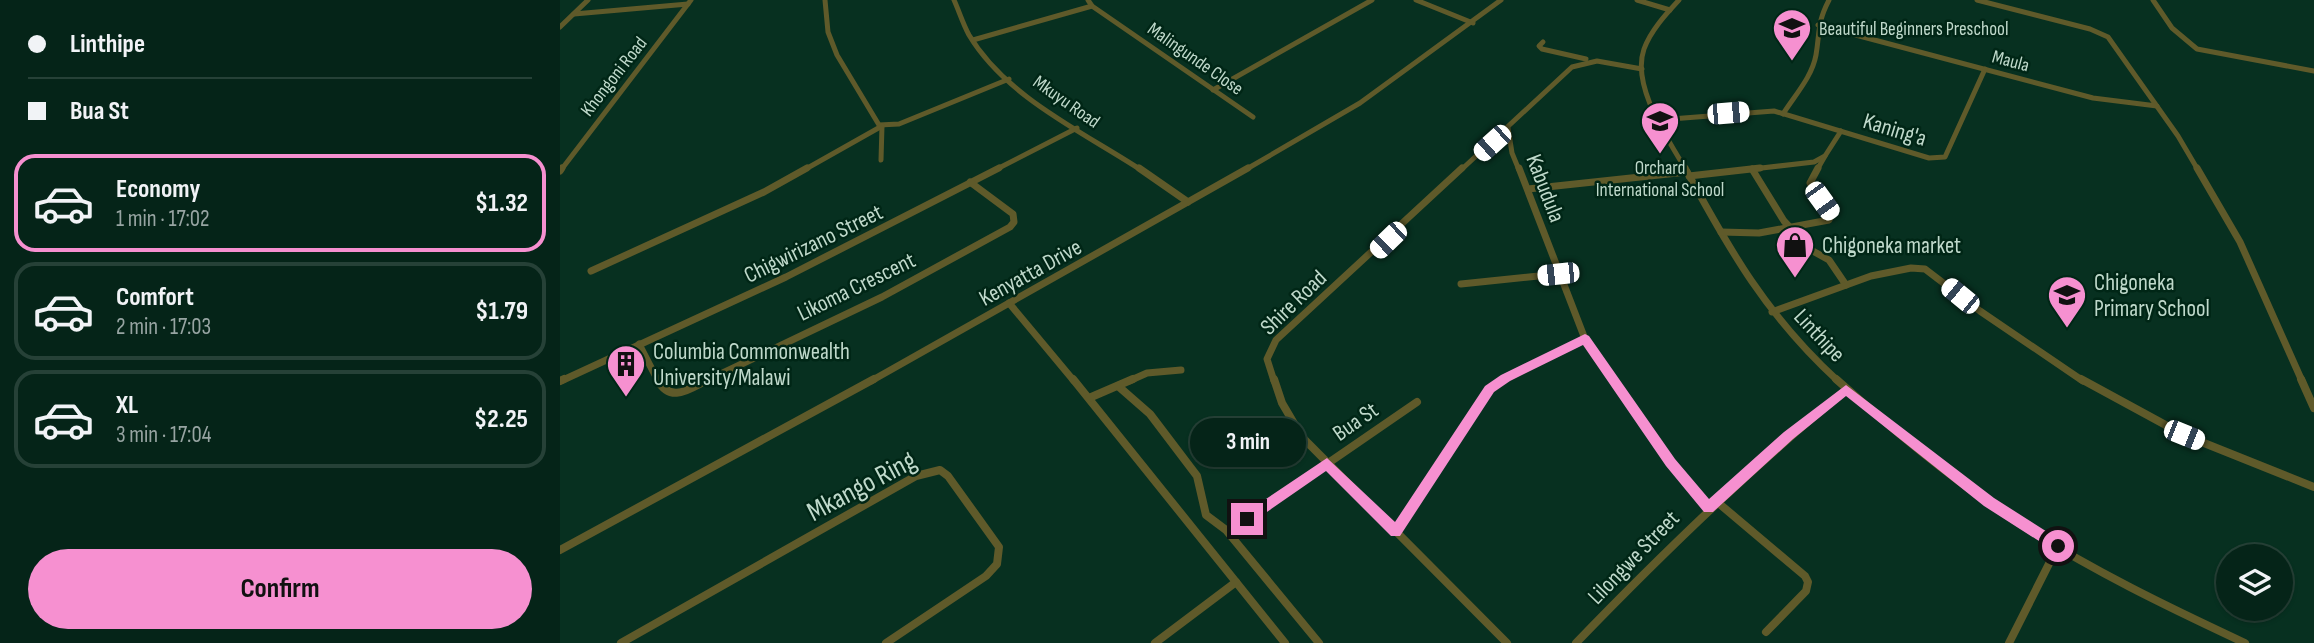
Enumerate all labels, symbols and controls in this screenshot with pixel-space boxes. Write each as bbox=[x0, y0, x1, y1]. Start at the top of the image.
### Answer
school or university icon: Beautiful Beginners Preschool bbox=[1771, 7, 1813, 62]
street label: Malingunde Close bbox=[1143, 18, 1247, 101]
place label: Beautiful Beginners Preschool bbox=[1819, 18, 2008, 41]
text: Linthipe bbox=[70, 29, 145, 60]
street label: Khongoni Road bbox=[576, 33, 652, 121]
street label: Maula bbox=[1990, 46, 2032, 77]
street label: Mkuyu Road bbox=[1028, 71, 1104, 134]
text: Bua St bbox=[70, 96, 129, 127]
school or university icon: Orchard International School bbox=[1639, 100, 1681, 155]
car bbox=[1707, 101, 1750, 125]
street label: Kaning'a bbox=[1860, 107, 1930, 153]
car bbox=[1470, 121, 1515, 165]
street label: Kabudula bbox=[1519, 150, 1571, 226]
place label: Orchard International School bbox=[1596, 157, 1724, 202]
icon: car bbox=[32, 172, 95, 235]
text: Economy bbox=[116, 174, 200, 205]
car bbox=[1802, 178, 1843, 224]
text: $1.32 bbox=[475, 188, 528, 219]
street label: Chigwirizano Street bbox=[739, 198, 887, 290]
text: 1 min · 17:02 bbox=[116, 205, 210, 233]
car bbox=[1366, 218, 1411, 262]
shop icon: Chigoneka market bbox=[1774, 224, 1816, 279]
place label: Chigoneka market bbox=[1822, 232, 1961, 260]
street label: Kenyatta Drive bbox=[974, 233, 1087, 313]
street label: Likoma Crescent bbox=[793, 246, 920, 328]
car bbox=[1537, 261, 1580, 287]
street label: Shire Road bbox=[1255, 264, 1333, 341]
place label: Chigoneka Primary School bbox=[2094, 269, 2210, 323]
school or university icon: Chigoneka Primary School bbox=[2046, 274, 2088, 329]
car bbox=[1938, 275, 1983, 317]
icon: car bbox=[32, 280, 95, 343]
text: Comfort bbox=[116, 282, 194, 313]
text: $1.79 bbox=[475, 296, 528, 327]
street label: Linthipe bbox=[1788, 303, 1851, 368]
text: 2 min · 17:03 bbox=[116, 313, 211, 341]
place label: Columbia Commonwealth University/Malawi bbox=[653, 338, 850, 392]
building icon: Columbia Commonwealth University/Malawi bbox=[605, 343, 647, 398]
icon: car bbox=[32, 388, 95, 451]
text: XL bbox=[116, 390, 138, 421]
street label: Bua St bbox=[1327, 396, 1384, 447]
text: $2.25 bbox=[474, 404, 528, 435]
car bbox=[2161, 417, 2208, 453]
callout: 3 min bbox=[1189, 418, 1305, 466]
text: 3 min · 17:04 bbox=[116, 421, 211, 449]
text: 3 min bbox=[1226, 428, 1270, 456]
street label: Mkango Ring bbox=[802, 444, 922, 529]
route end bbox=[1231, 503, 1263, 535]
street label: Lilongwe Street bbox=[1582, 505, 1685, 610]
route start bbox=[2042, 530, 2074, 562]
map controls bbox=[2216, 544, 2293, 621]
button: layers bbox=[2216, 544, 2293, 621]
button: Confirm bbox=[28, 549, 532, 629]

